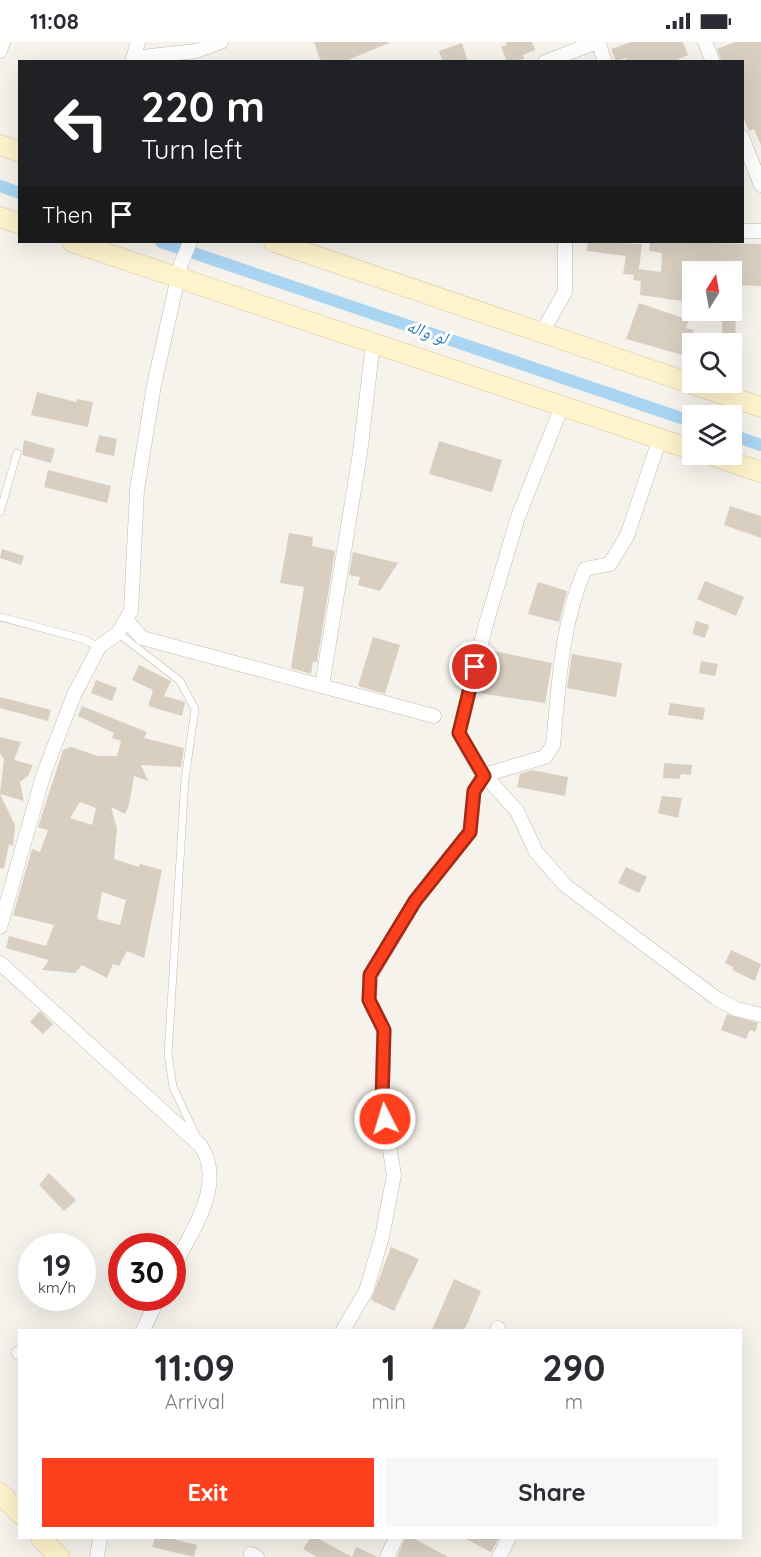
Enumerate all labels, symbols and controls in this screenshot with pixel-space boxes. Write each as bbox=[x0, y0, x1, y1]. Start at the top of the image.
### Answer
text: 11:08 bbox=[30, 7, 79, 35]
text: 220 m bbox=[141, 80, 265, 133]
icon: left bbox=[42, 84, 120, 162]
text: Turn left bbox=[141, 132, 243, 166]
icon: arrive bbox=[105, 198, 138, 231]
text: Then bbox=[42, 201, 93, 229]
north arrow bbox=[682, 261, 742, 321]
map controls bbox=[682, 261, 742, 465]
water label: لو واله bbox=[404, 314, 453, 350]
button: search bbox=[682, 333, 742, 393]
button: layers bbox=[682, 405, 742, 465]
pin bbox=[449, 641, 500, 692]
icon: arrive bbox=[458, 650, 491, 683]
position arrow bbox=[353, 1087, 417, 1151]
speed limit sign: 30 bbox=[108, 1233, 186, 1311]
text: 19 bbox=[43, 1246, 71, 1284]
text: km/h bbox=[38, 1278, 76, 1297]
text: 11:09 bbox=[155, 1345, 235, 1390]
text: 1 bbox=[382, 1345, 396, 1390]
text: 290 bbox=[542, 1345, 605, 1390]
text: Arrival bbox=[165, 1389, 225, 1414]
text: min bbox=[372, 1389, 406, 1414]
text: m bbox=[565, 1389, 583, 1414]
button: Exit bbox=[42, 1458, 374, 1527]
button: Share bbox=[386, 1458, 718, 1527]

